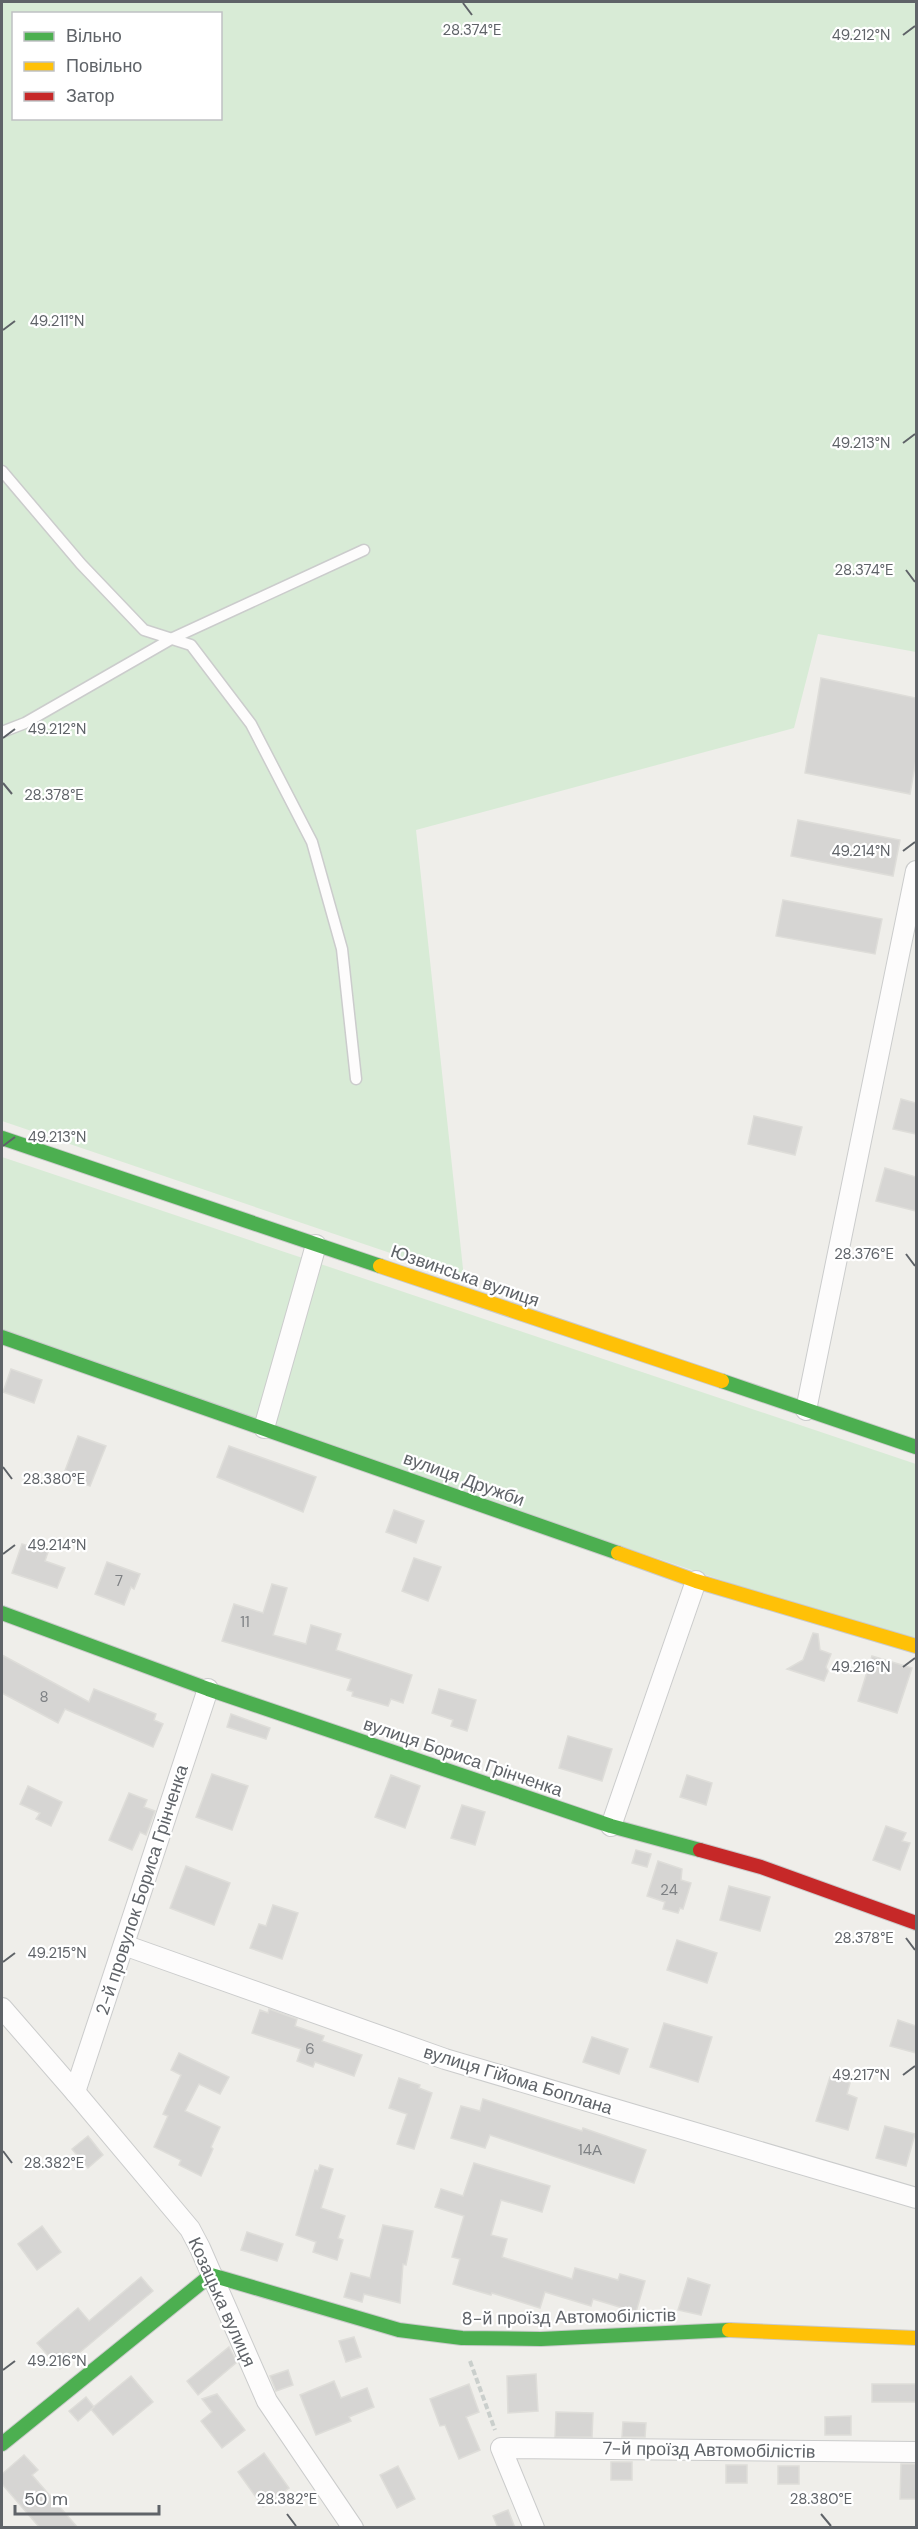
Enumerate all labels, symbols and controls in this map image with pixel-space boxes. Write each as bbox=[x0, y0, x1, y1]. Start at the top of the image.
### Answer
legend bbox=[12, 12, 222, 120]
text: 28.374°E bbox=[443, 20, 501, 40]
text: Вільно bbox=[66, 24, 122, 48]
text: 49.212°N bbox=[832, 25, 890, 45]
text: Повільно bbox=[66, 54, 142, 78]
text: Затор bbox=[66, 84, 115, 108]
text: 49.211°N bbox=[30, 311, 84, 331]
text: 49.213°N bbox=[832, 433, 890, 453]
text: 28.374°E bbox=[835, 560, 893, 580]
text: 49.212°N bbox=[28, 719, 86, 739]
text: 28.378°E bbox=[24, 785, 84, 805]
text: 49.214°N bbox=[832, 841, 890, 861]
text: 49.213°N bbox=[28, 1127, 86, 1147]
street label: Юзвинська вулиця bbox=[387, 1239, 543, 1313]
text: 28.376°E bbox=[834, 1244, 894, 1264]
street label: вулиця Дружби bbox=[400, 1446, 528, 1512]
text: 28.380°E bbox=[23, 1469, 85, 1489]
text: 49.214°N bbox=[28, 1535, 86, 1555]
house number: 7 bbox=[115, 1571, 123, 1591]
house number: 11 bbox=[240, 1612, 250, 1632]
text: 49.216°N bbox=[831, 1657, 891, 1677]
house number: 8 bbox=[39, 1687, 49, 1707]
street label: вулиця Бориса Грінченка bbox=[360, 1712, 567, 1803]
street label: 2-й провулок Бориса Грінченка bbox=[90, 1761, 194, 2018]
house number: 24 bbox=[660, 1880, 678, 1900]
text: 28.378°E bbox=[834, 1928, 894, 1948]
text: 49.215°N bbox=[27, 1943, 87, 1963]
house number: 6 bbox=[305, 2039, 315, 2059]
street label: вулиця Гійома Боплана bbox=[421, 2040, 616, 2120]
text: 49.217°N bbox=[832, 2065, 890, 2085]
house number: 14А bbox=[578, 2140, 602, 2160]
text: 28.382°E bbox=[24, 2153, 84, 2173]
street label: Козацька вулиця bbox=[183, 2233, 261, 2371]
street label: 8-й проїзд Автомобілістів bbox=[461, 2303, 677, 2331]
text: 49.216°N bbox=[27, 2351, 87, 2371]
street label: 7-й проїзд Автомобілістів bbox=[602, 2436, 816, 2464]
scale bar bbox=[15, 2478, 159, 2516]
text: 50 m bbox=[24, 2487, 68, 2511]
text: 28.382°E bbox=[257, 2489, 317, 2509]
text: 28.380°E bbox=[790, 2489, 852, 2509]

